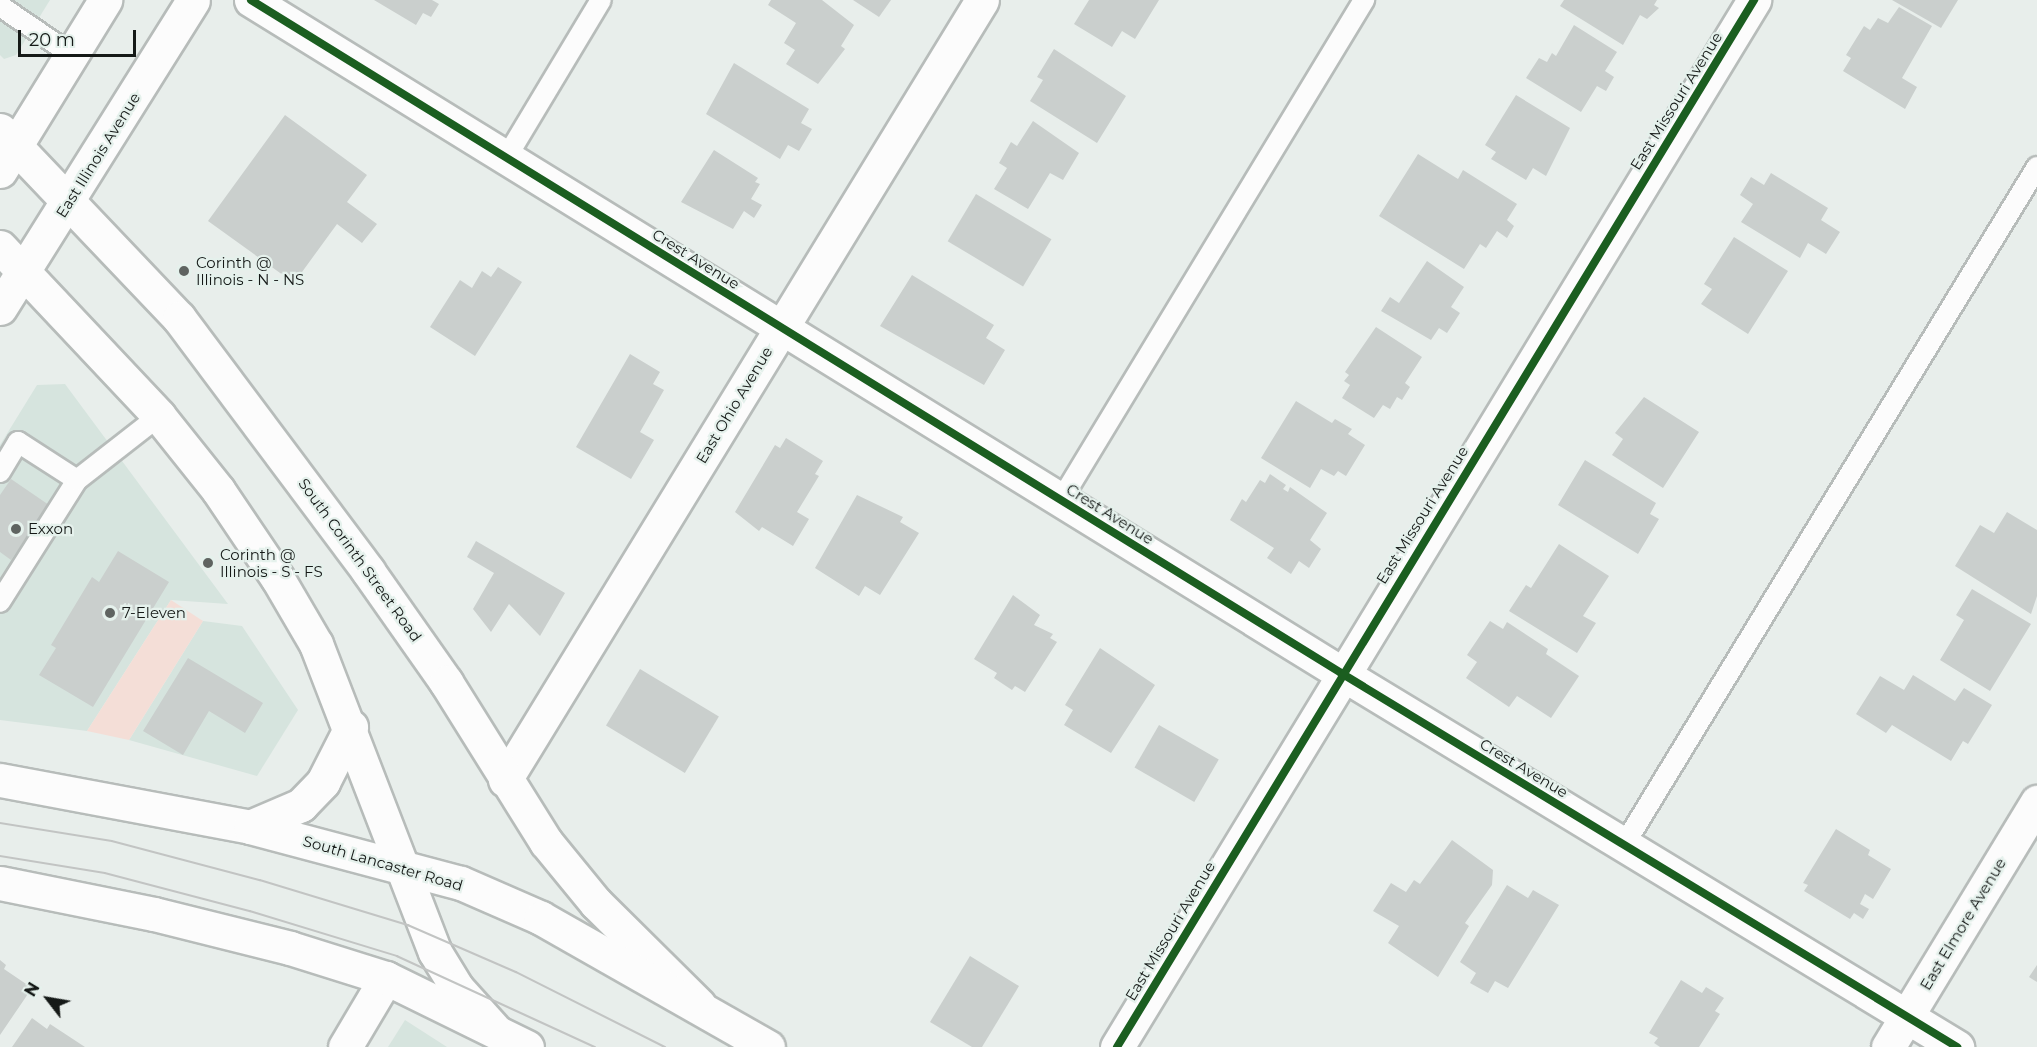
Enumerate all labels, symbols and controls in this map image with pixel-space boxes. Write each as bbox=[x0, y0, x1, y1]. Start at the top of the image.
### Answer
scale bar bbox=[21, 18, 140, 56]
text: 20 m bbox=[29, 29, 75, 51]
street label: East Missouri Avenue bbox=[1626, 29, 1726, 173]
street label: East Illinois Avenue bbox=[52, 89, 144, 221]
street label: Crest Avenue bbox=[649, 225, 743, 293]
place label: Corinth @ Illinois - N - NS bbox=[196, 253, 304, 288]
marker: Corinth @ Illinois - N - NS bbox=[177, 264, 191, 278]
street label: East Ohio Avenue bbox=[692, 343, 776, 467]
street label: East Missouri Avenue bbox=[1372, 443, 1472, 587]
street label: South Corinth Street Road bbox=[295, 475, 425, 645]
street label: Crest Avenue bbox=[1063, 480, 1157, 548]
place label: Exxon bbox=[28, 520, 73, 538]
marker: Exxon bbox=[9, 522, 23, 536]
place label: Corinth @ Illinois - S - FS bbox=[220, 545, 323, 580]
marker: Corinth @ Illinois - S - FS bbox=[201, 556, 215, 570]
place label: 7-Eleven bbox=[122, 604, 186, 622]
marker: 7-Eleven bbox=[103, 606, 117, 620]
street label: Crest Avenue bbox=[1477, 735, 1571, 801]
street label: South Lancaster Road bbox=[301, 832, 465, 894]
street label: East Elmore Avenue bbox=[1916, 855, 2010, 993]
street label: East Missouri Avenue bbox=[1121, 858, 1219, 1004]
north arrow bbox=[18, 969, 78, 1029]
text: N bbox=[21, 979, 44, 1000]

